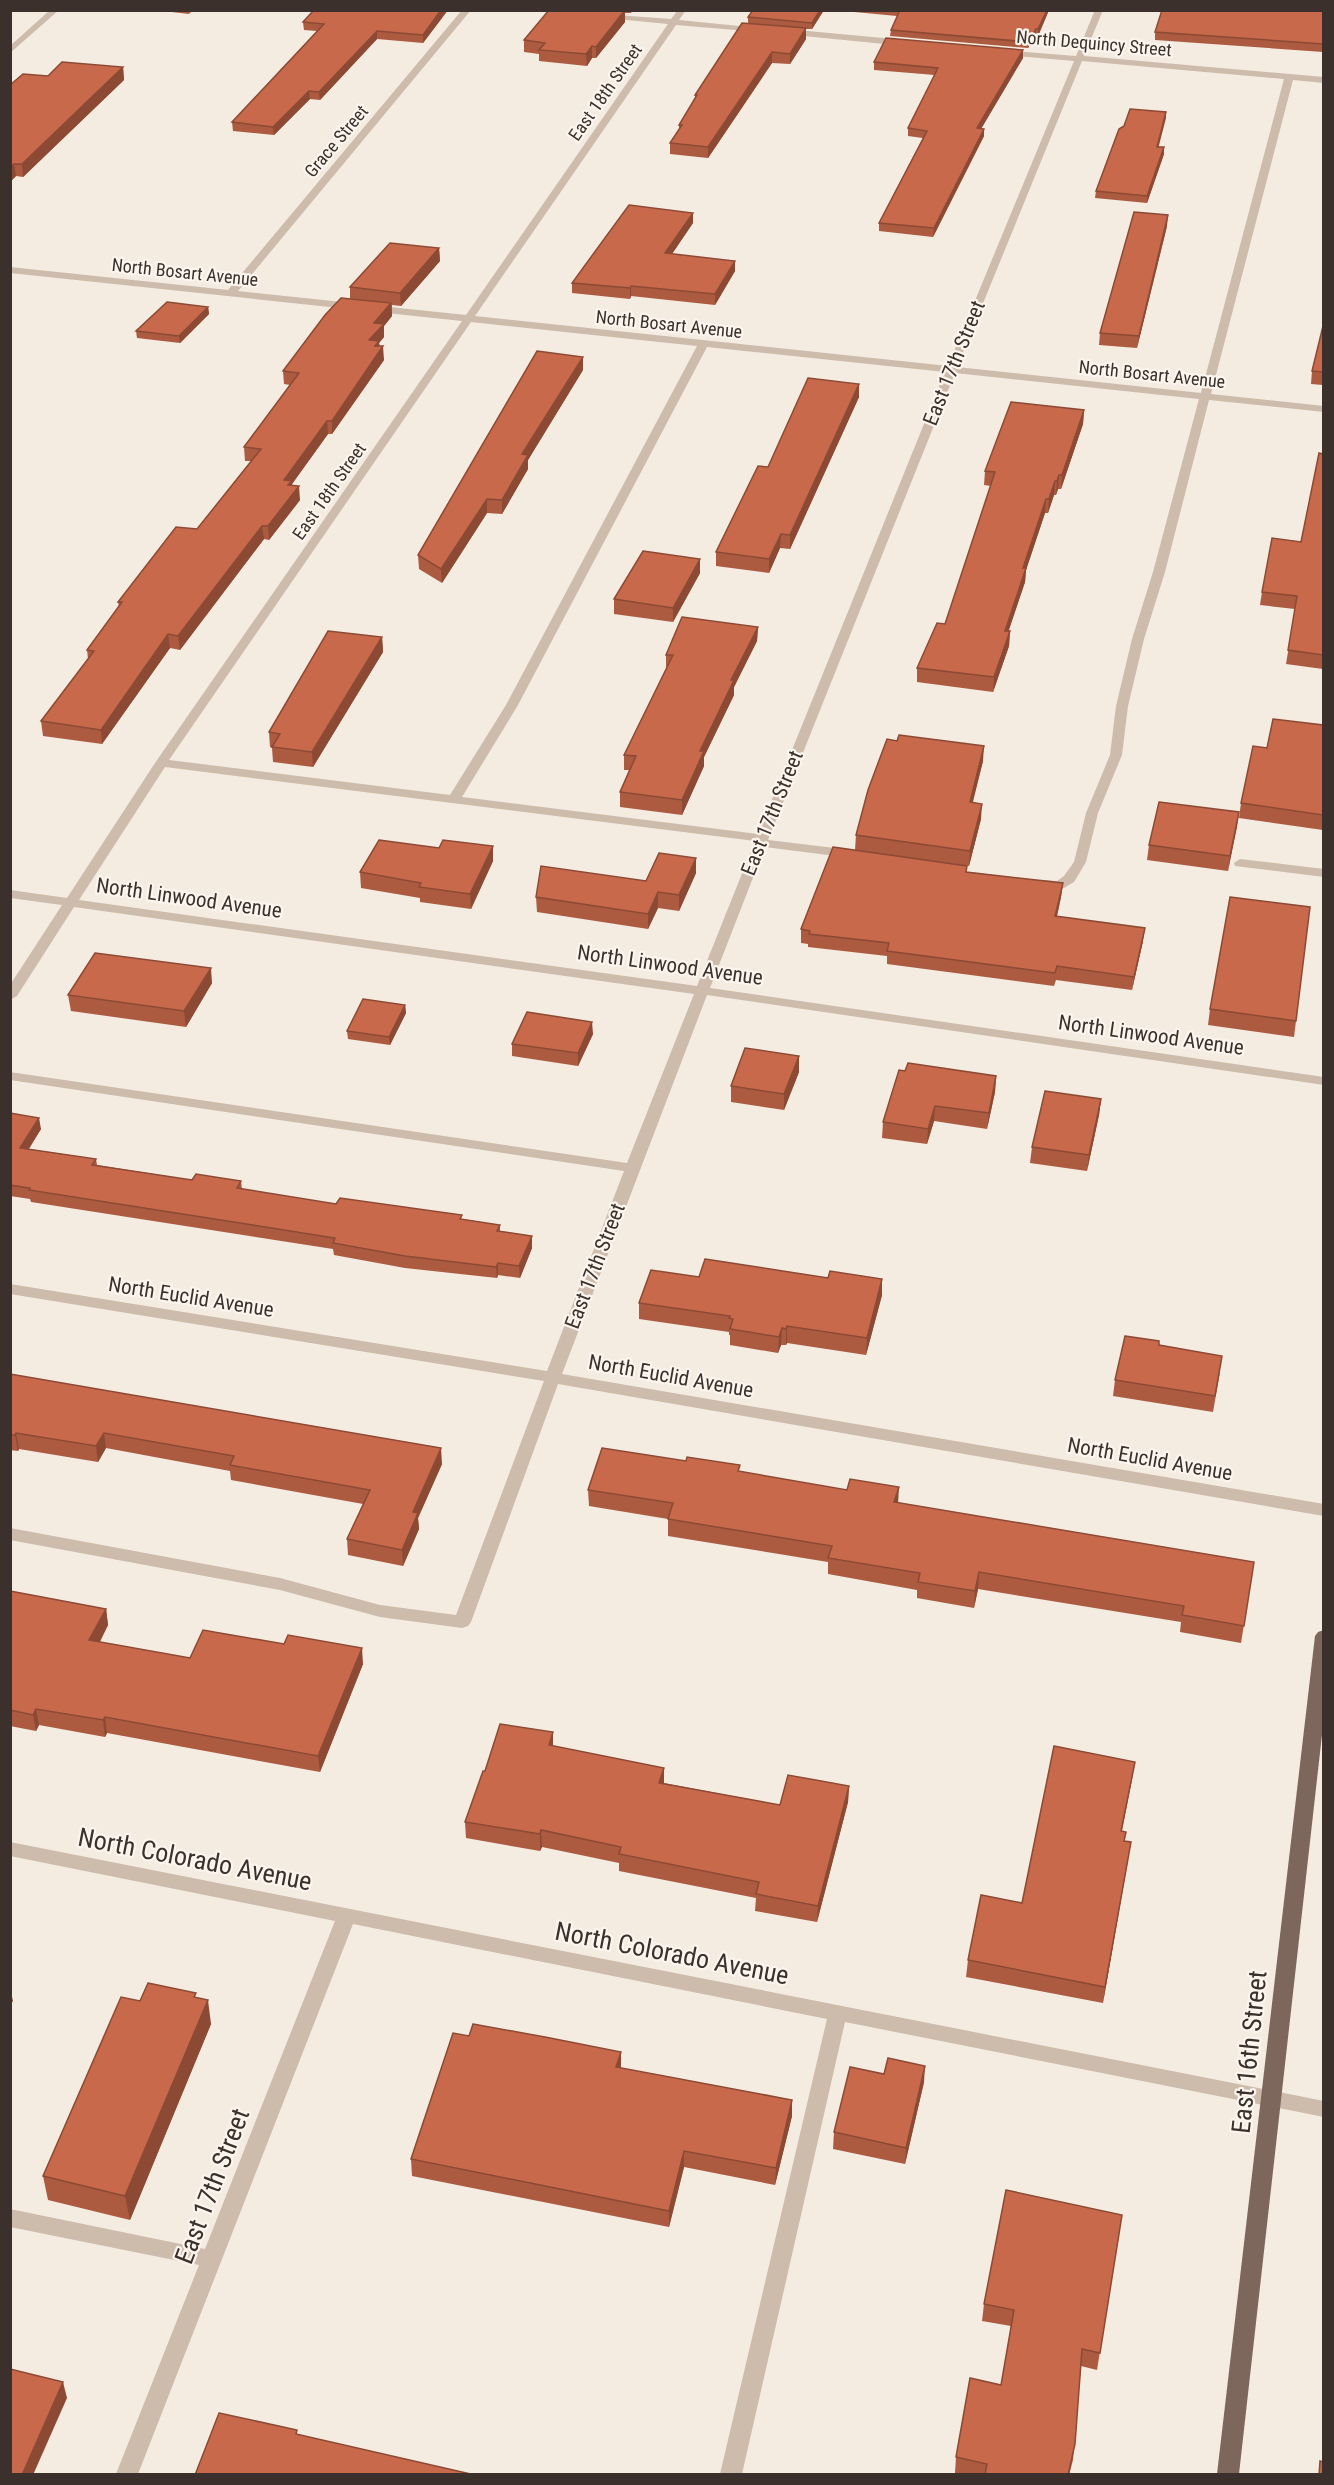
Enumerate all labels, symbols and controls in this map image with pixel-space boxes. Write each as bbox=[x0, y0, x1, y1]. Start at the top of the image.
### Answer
street label: North Dequincy Street bbox=[1016, 26, 1172, 60]
street label: East 18th Street bbox=[564, 40, 646, 144]
street label: Grace Street bbox=[300, 101, 372, 181]
street label: North Bosart Avenue bbox=[111, 254, 259, 290]
street label: East 17th Street bbox=[918, 297, 990, 429]
street label: North Bosart Avenue bbox=[595, 306, 743, 342]
street label: North Bosart Avenue bbox=[1078, 356, 1226, 392]
street label: East 18th Street bbox=[288, 439, 370, 543]
street label: East 17th Street bbox=[736, 747, 808, 879]
street label: North Linwood Avenue bbox=[95, 873, 283, 923]
street label: North Linwood Avenue bbox=[576, 940, 764, 990]
street label: North Linwood Avenue bbox=[1057, 1010, 1245, 1060]
street label: East 17th Street bbox=[560, 1200, 630, 1332]
street label: North Euclid Avenue bbox=[107, 1272, 276, 1322]
street label: North Euclid Avenue bbox=[587, 1350, 756, 1402]
street label: North Euclid Avenue bbox=[1066, 1433, 1235, 1485]
street label: North Colorado Avenue bbox=[76, 1822, 314, 1896]
street label: North Colorado Avenue bbox=[553, 1916, 791, 1990]
street label: East 16th Street bbox=[1226, 1969, 1272, 2135]
street label: East 17th Street bbox=[169, 2104, 255, 2268]

